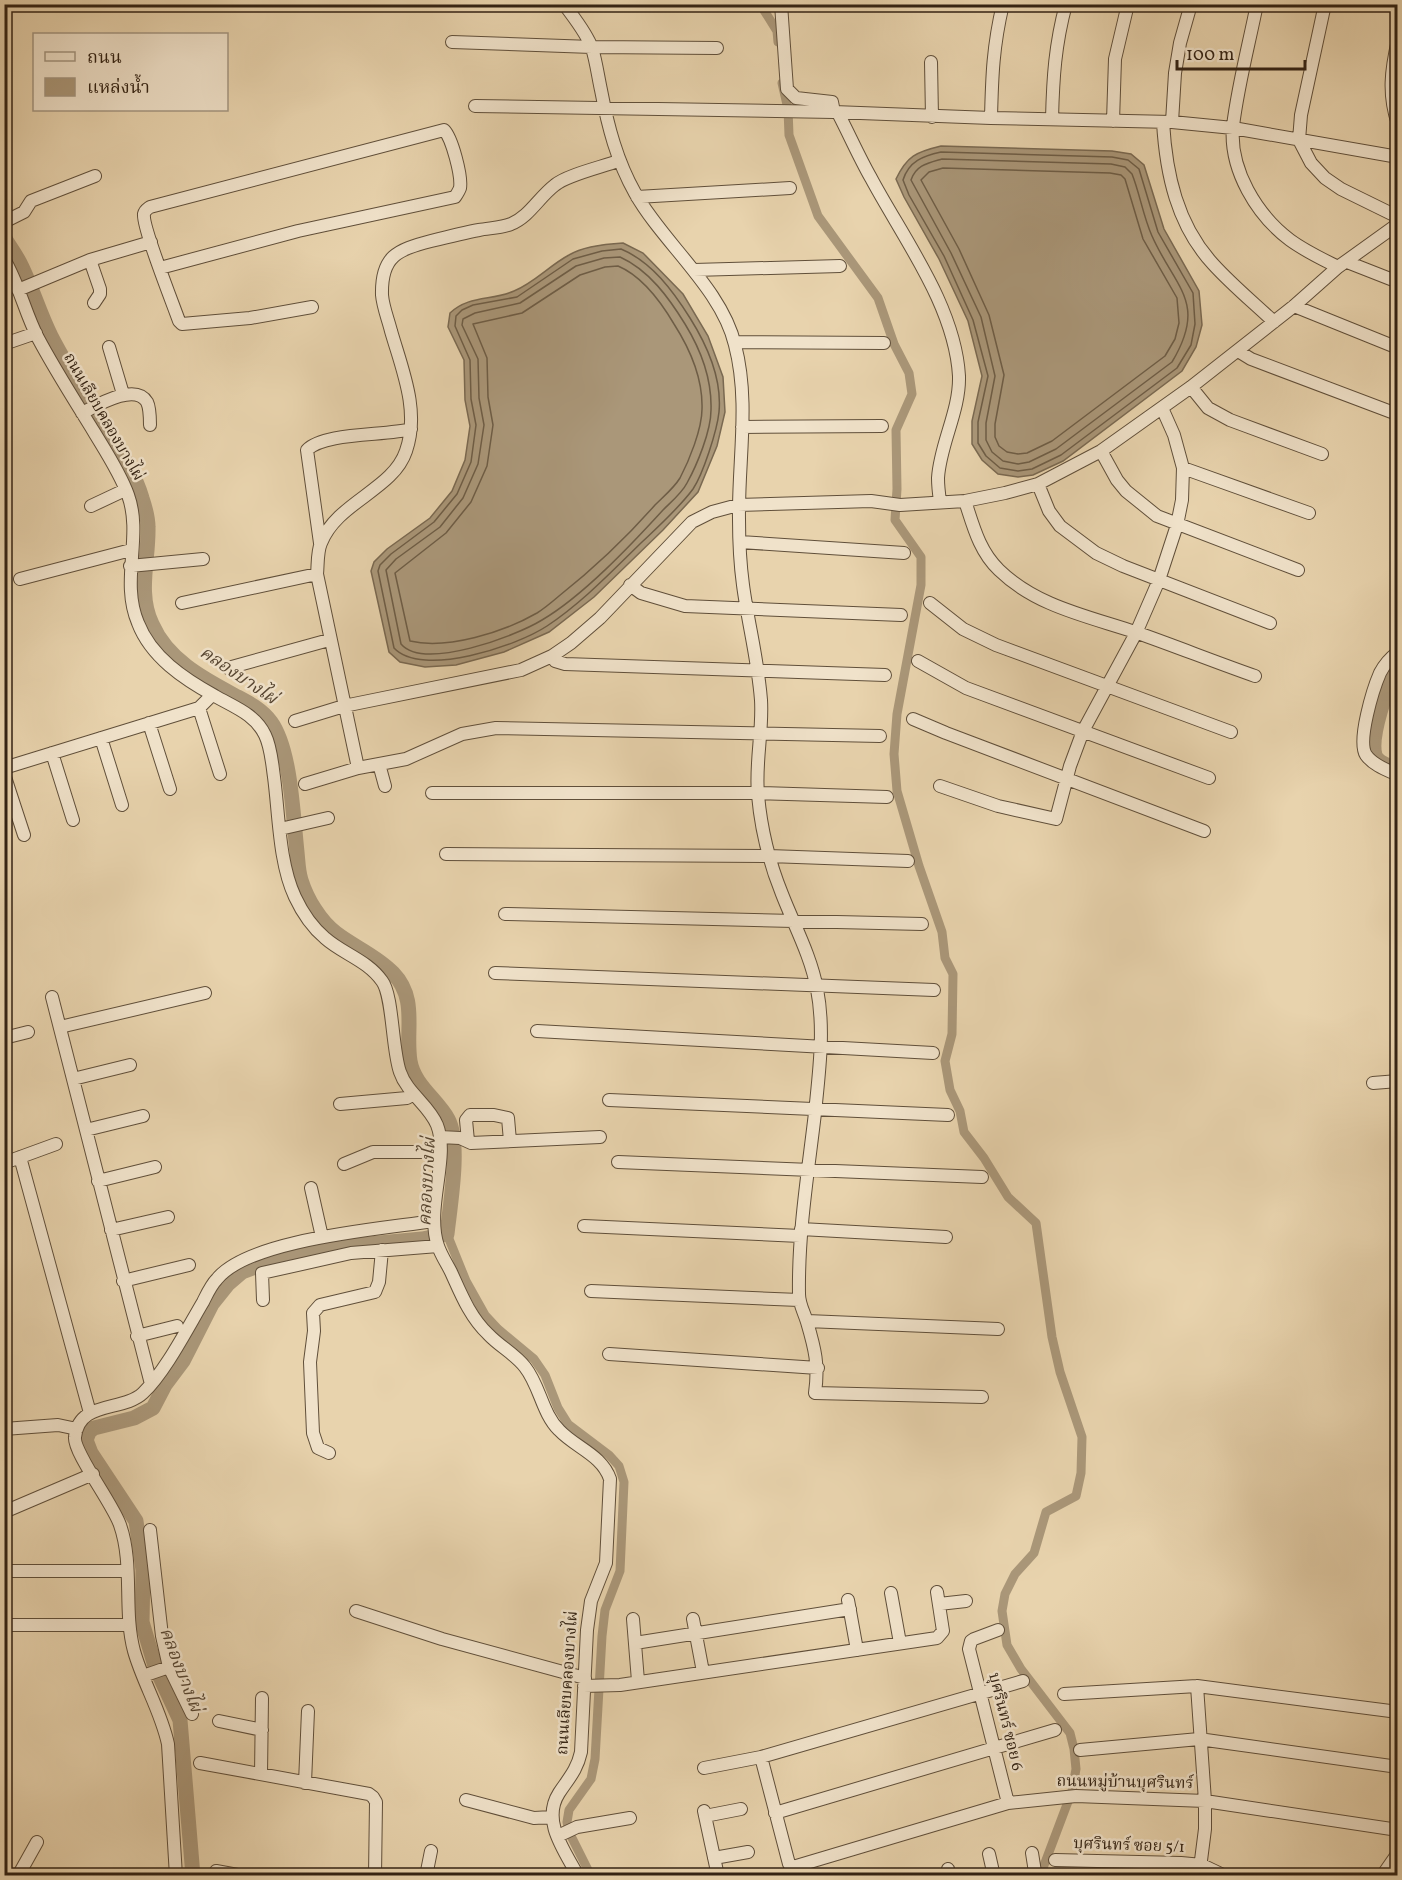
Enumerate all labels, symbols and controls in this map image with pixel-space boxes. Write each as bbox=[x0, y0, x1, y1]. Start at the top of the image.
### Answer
legend bbox=[33, 33, 228, 111]
scale bar bbox=[1177, 33, 1304, 71]
text: 100 m bbox=[1186, 43, 1235, 68]
text: ถนน bbox=[87, 46, 122, 71]
text: แหล่งน้ำ bbox=[87, 73, 150, 101]
street label: ถนนเลียบคลองบางไผ่ bbox=[57, 348, 149, 485]
water label: คลองบางไผ่ bbox=[194, 639, 285, 713]
water label: คลองบางไผ่ bbox=[411, 1134, 443, 1227]
street label: ถนนเลียบคลองบางไผ่ bbox=[551, 1610, 584, 1756]
water label: คลองบางไผ่ bbox=[152, 1623, 211, 1719]
street label: บุศรินทร์ ซอย 6 bbox=[982, 1671, 1028, 1773]
street label: ถนนหมู่บ้านบุศรินทร์ bbox=[1056, 1771, 1195, 1795]
street label: บุศรินทร์ ซอย 5/1 bbox=[1073, 1833, 1185, 1859]

